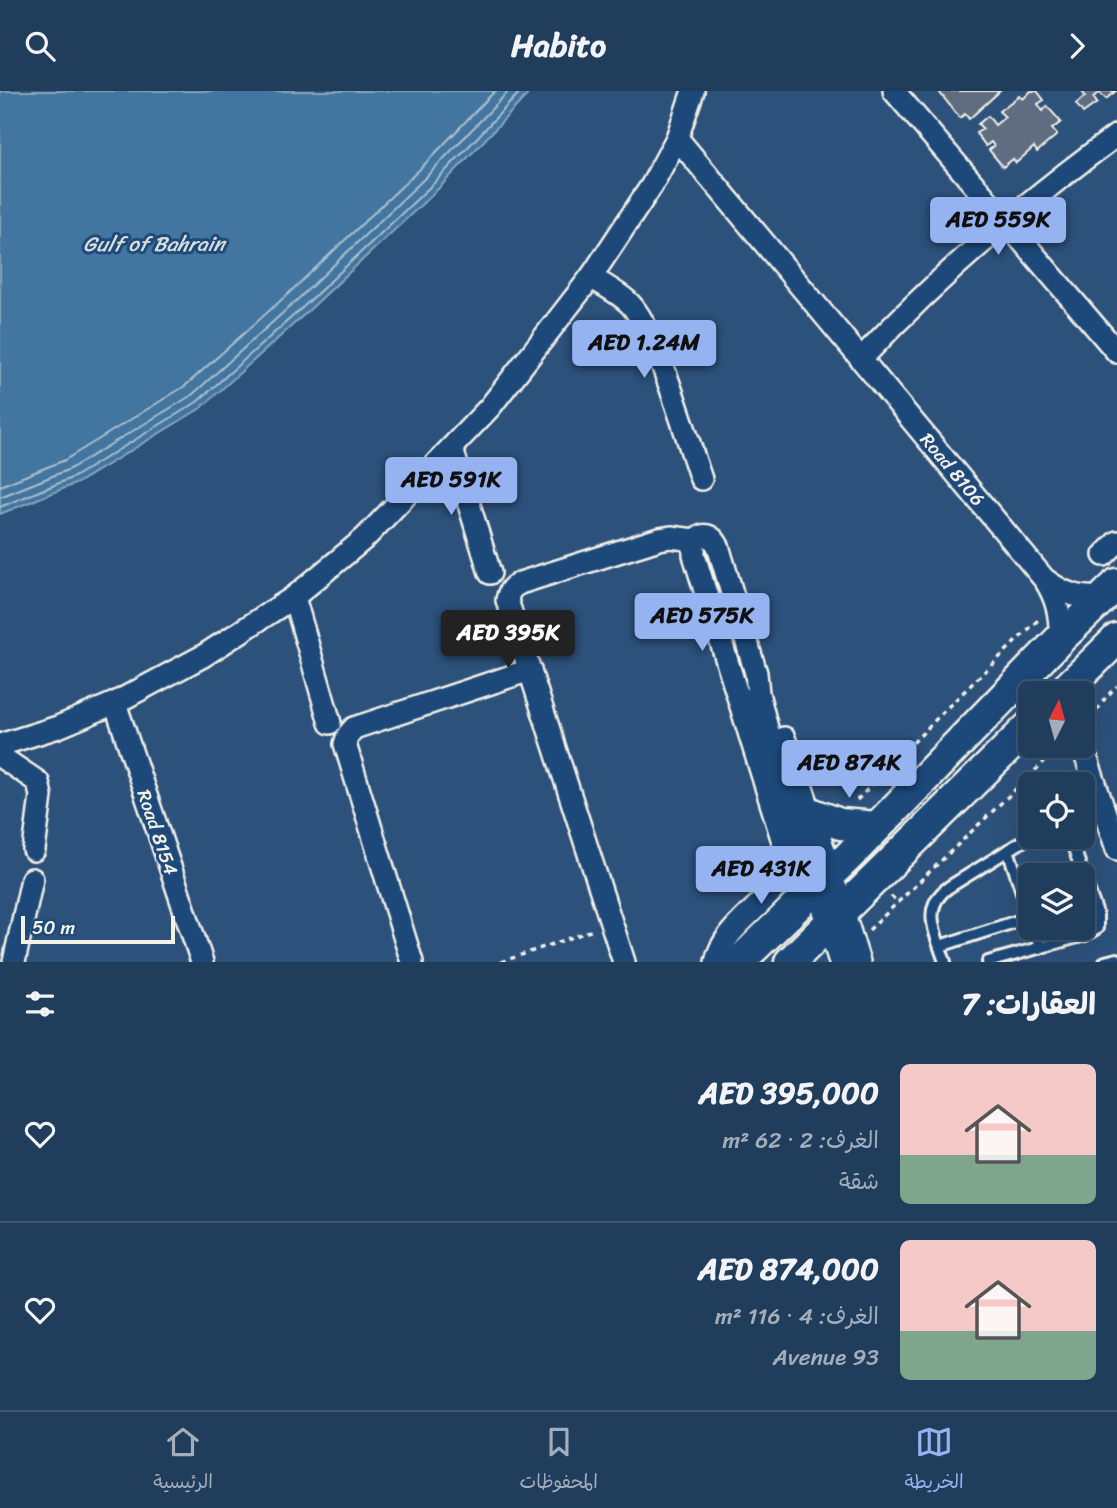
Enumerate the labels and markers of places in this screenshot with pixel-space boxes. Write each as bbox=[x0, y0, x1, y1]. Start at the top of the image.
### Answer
pin: AED 559K bbox=[926, 197, 1070, 257]
pin: AED 1.24M bbox=[564, 321, 724, 380]
pin: AED 591K bbox=[379, 457, 523, 517]
pin: AED 575K bbox=[630, 594, 774, 653]
pin: AED 395K bbox=[436, 611, 580, 670]
pin: AED 874K bbox=[777, 741, 921, 800]
pin: AED 431K bbox=[689, 847, 833, 906]

